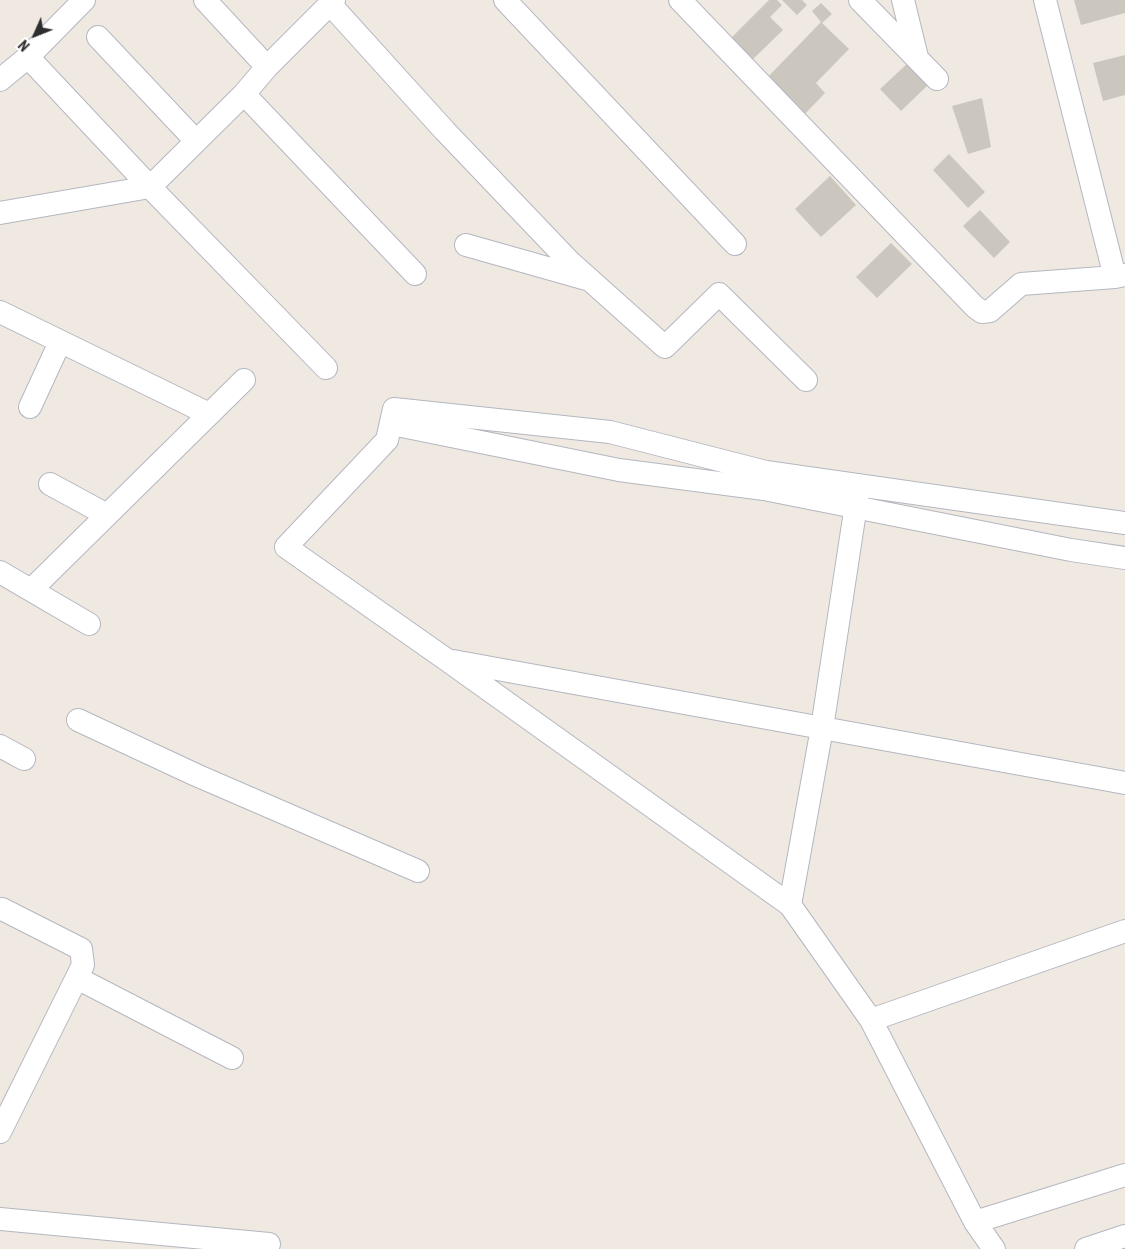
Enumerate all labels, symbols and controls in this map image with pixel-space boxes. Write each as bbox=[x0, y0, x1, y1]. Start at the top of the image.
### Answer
north arrow bbox=[10, 10, 60, 60]
text: N bbox=[15, 37, 33, 54]

